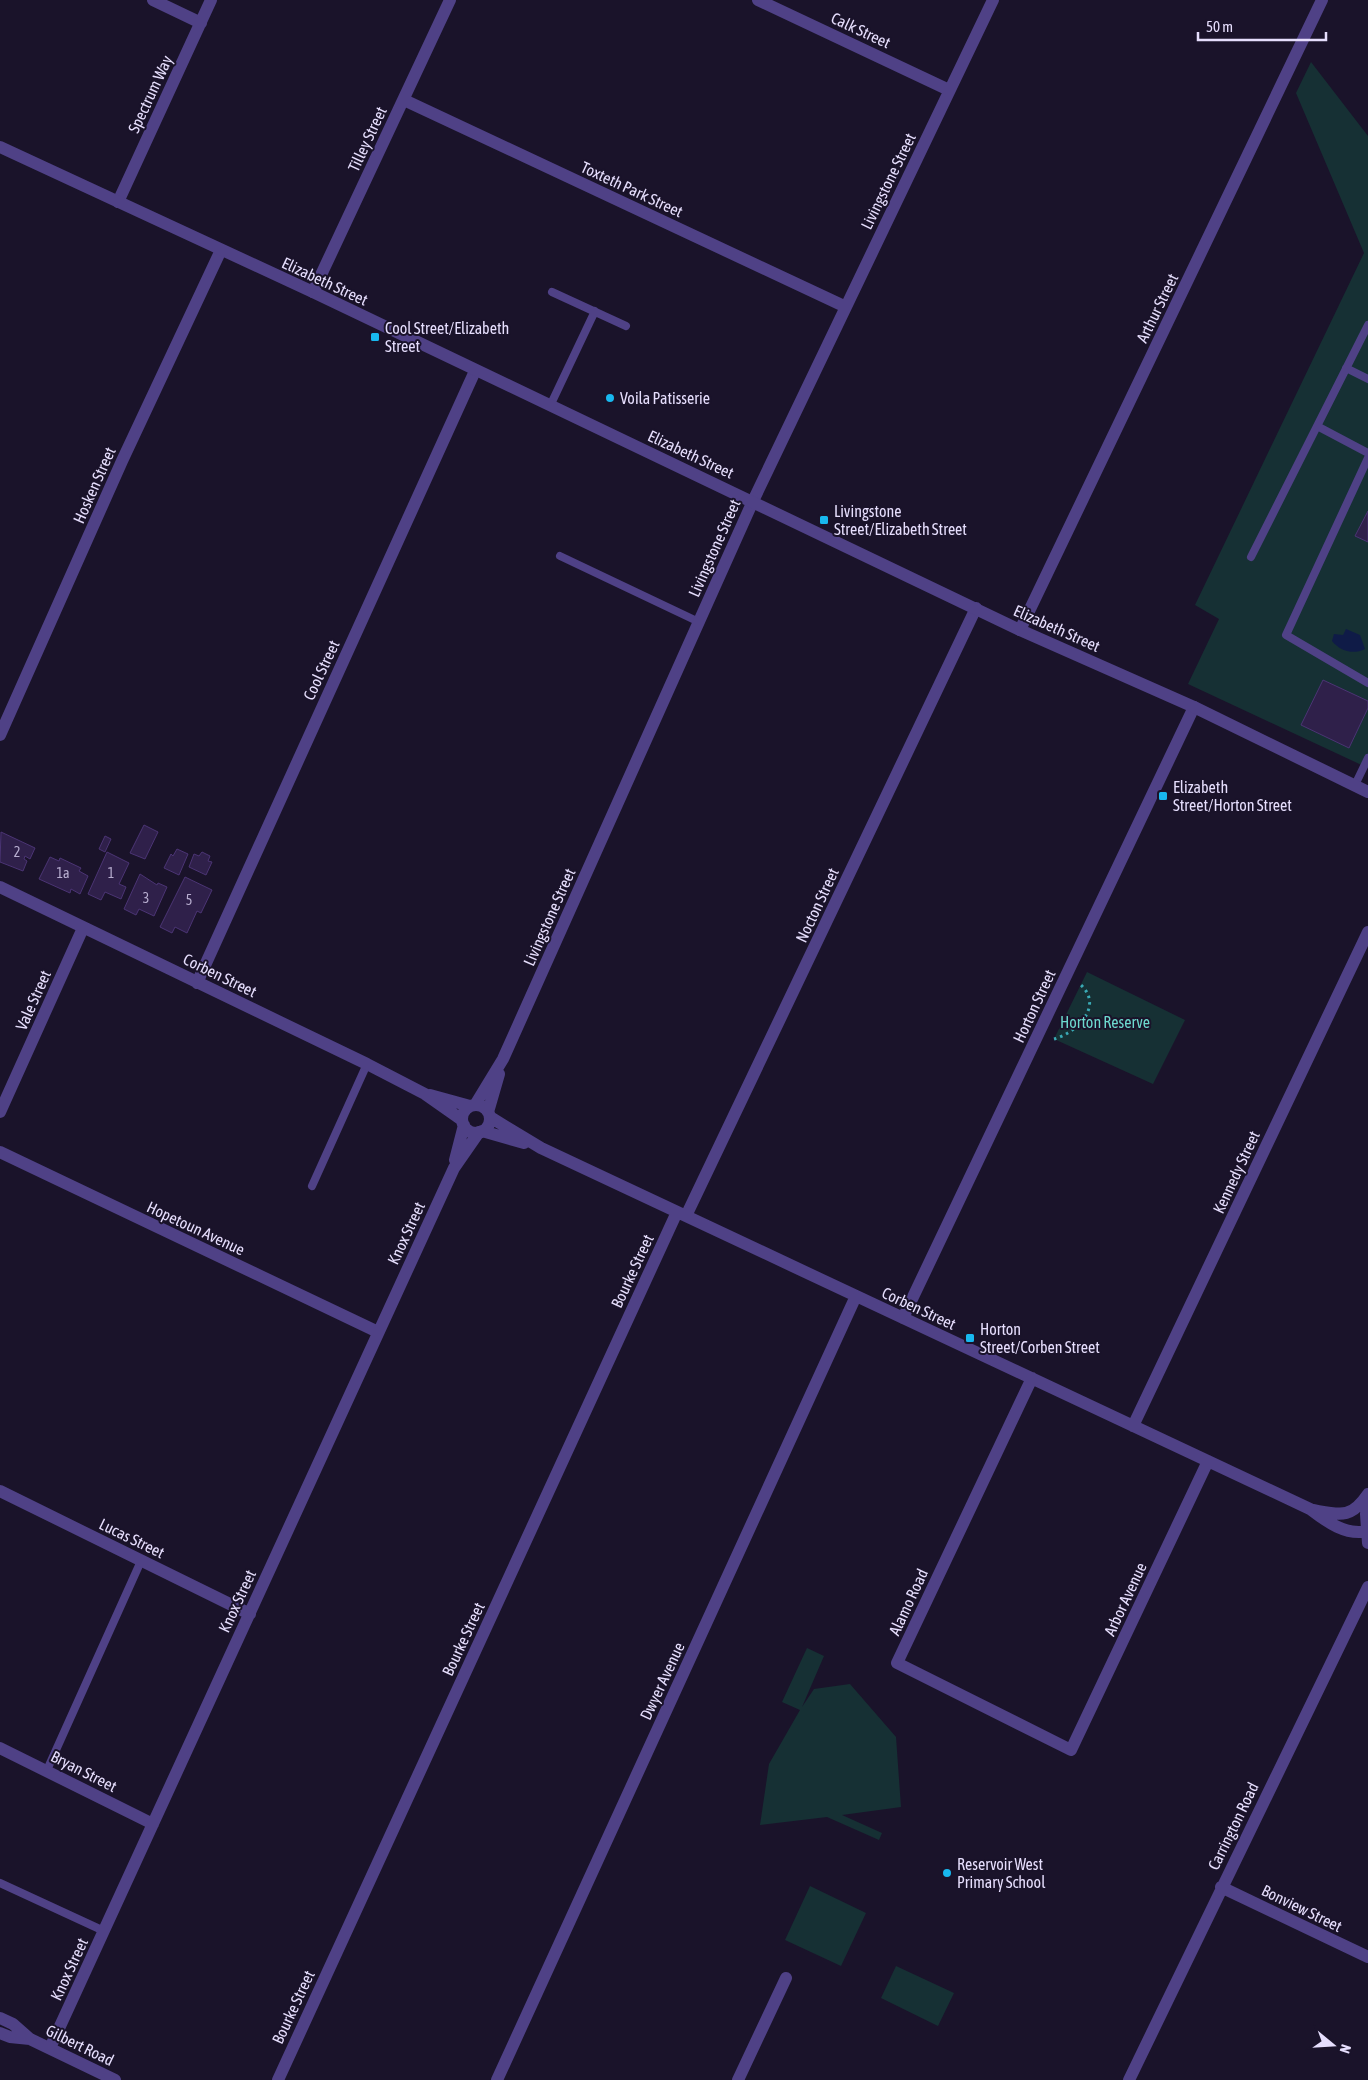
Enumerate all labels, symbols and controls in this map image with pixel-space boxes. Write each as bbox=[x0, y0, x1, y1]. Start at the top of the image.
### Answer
street label: Calk Street bbox=[829, 8, 894, 52]
scale bar bbox=[1198, 10, 1326, 42]
text: 50 m bbox=[1206, 18, 1233, 35]
street label: Spectrum Way bbox=[124, 52, 177, 136]
street label: Tilley Street bbox=[344, 103, 391, 175]
street label: Livingstone Street bbox=[857, 130, 920, 232]
street label: Toxteth Park Street bbox=[578, 158, 686, 221]
street label: Elizabeth Street bbox=[279, 253, 371, 309]
street label: Arthur Street bbox=[1133, 270, 1182, 345]
place label: Cool Street/Elizabeth Street bbox=[385, 319, 509, 355]
marker: Cool Street/Elizabeth Street bbox=[369, 331, 381, 343]
place label: Voila Patisserie bbox=[620, 389, 710, 407]
marker: Voila Patisserie bbox=[604, 392, 616, 404]
street label: Elizabeth Street bbox=[645, 426, 737, 482]
street label: Hosken Street bbox=[69, 444, 119, 526]
street label: Livingstone Street bbox=[684, 496, 745, 600]
place label: Livingstone Street/Elizabeth Street bbox=[834, 502, 967, 538]
marker: Livingstone Street/Elizabeth Street bbox=[818, 514, 830, 526]
street label: Elizabeth Street bbox=[1011, 601, 1103, 655]
street label: Cool Street bbox=[299, 637, 343, 703]
place label: Elizabeth Street/Horton Street bbox=[1173, 778, 1292, 814]
marker: Elizabeth Street/Horton Street bbox=[1157, 790, 1169, 802]
house number: 2 bbox=[14, 844, 20, 860]
house number: 1a bbox=[56, 865, 70, 881]
house number: 1 bbox=[108, 865, 114, 881]
street label: Livingstone Street bbox=[519, 865, 580, 969]
street label: Nocton Street bbox=[792, 865, 842, 945]
house number: 3 bbox=[143, 890, 149, 906]
house number: 5 bbox=[186, 892, 192, 908]
street label: Corben Street bbox=[180, 950, 260, 1001]
street label: Horton Street bbox=[1009, 966, 1059, 1045]
street label: Vale Street bbox=[12, 967, 54, 1033]
park label: Horton Reserve bbox=[1060, 1013, 1150, 1031]
street label: Kennedy Street bbox=[1209, 1128, 1264, 1217]
street label: Hopetoun Avenue bbox=[144, 1198, 248, 1259]
street label: Knox Street bbox=[384, 1199, 428, 1267]
street label: Bourke Street bbox=[607, 1231, 657, 1311]
street label: Corben Street bbox=[879, 1283, 959, 1333]
place label: Horton Street/Corben Street bbox=[980, 1320, 1100, 1356]
marker: Horton Street/Corben Street bbox=[964, 1332, 976, 1344]
street label: Lucas Street bbox=[96, 1515, 168, 1562]
street label: Arbor Avenue bbox=[1100, 1559, 1150, 1639]
street label: Alamo Road bbox=[885, 1566, 931, 1638]
street label: Knox Street bbox=[215, 1567, 259, 1635]
street label: Bourke Street bbox=[438, 1599, 488, 1679]
street label: Dwyer Avenue bbox=[636, 1639, 689, 1723]
street label: Bryan Street bbox=[48, 1747, 120, 1796]
street label: Carrington Road bbox=[1204, 1779, 1263, 1873]
place label: Reservoir West Primary School bbox=[957, 1855, 1046, 1892]
marker: Reservoir West Primary School bbox=[941, 1867, 953, 1879]
street label: Bonview Street bbox=[1259, 1881, 1345, 1935]
street label: Knox Street bbox=[47, 1935, 91, 2003]
street label: Bourke Street bbox=[268, 1967, 318, 2047]
north arrow bbox=[1308, 2020, 1358, 2070]
street label: Gilbert Road bbox=[43, 2021, 117, 2069]
text: N bbox=[1336, 2043, 1354, 2055]

